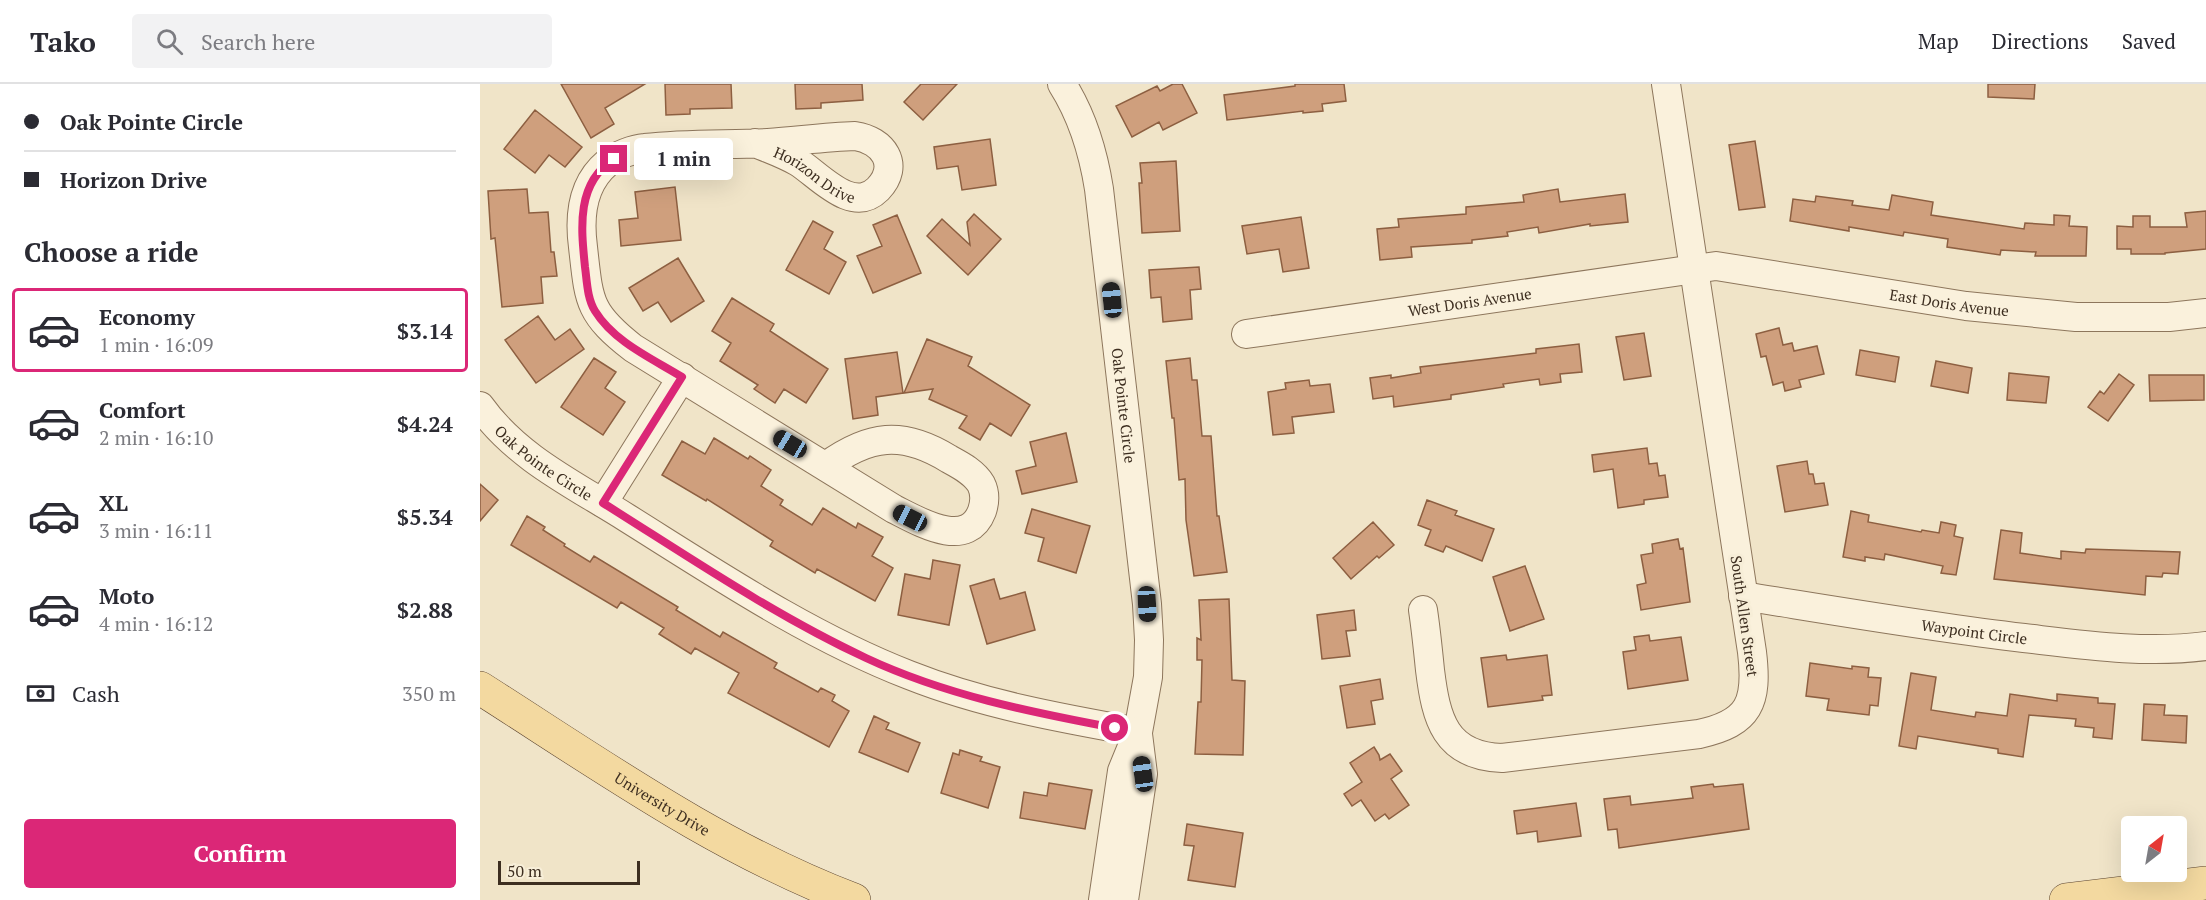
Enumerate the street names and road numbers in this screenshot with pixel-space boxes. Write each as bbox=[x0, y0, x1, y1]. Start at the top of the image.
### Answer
street label: Horizon Drive bbox=[771, 142, 857, 207]
street label: West Doris Avenue bbox=[1407, 283, 1533, 320]
street label: East Doris Avenue bbox=[1888, 284, 2010, 320]
street label: Oak Pointe Circle bbox=[1107, 347, 1141, 464]
street label: Oak Pointe Circle bbox=[491, 421, 596, 505]
street label: South Allen Street bbox=[1727, 554, 1763, 678]
street label: Waypoint Circle bbox=[1920, 614, 2028, 648]
street label: University Drive bbox=[611, 767, 714, 840]

